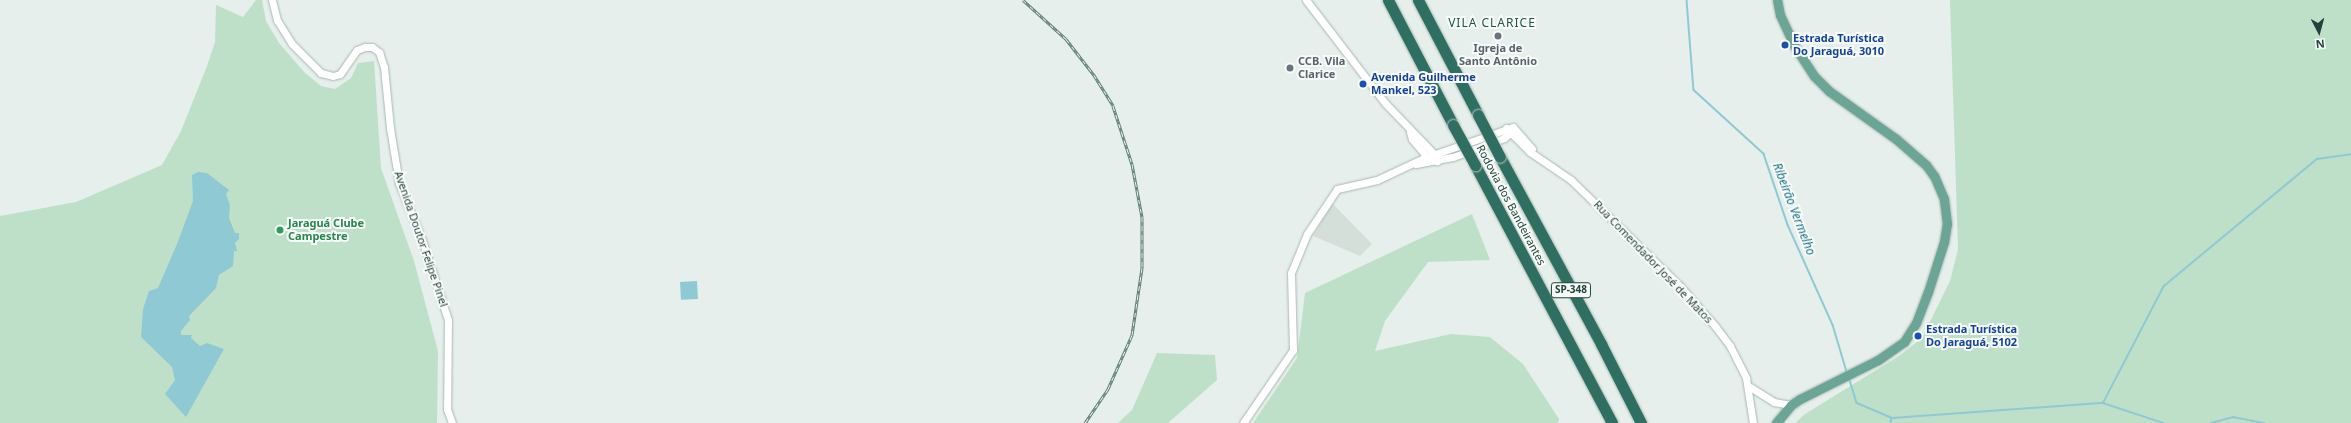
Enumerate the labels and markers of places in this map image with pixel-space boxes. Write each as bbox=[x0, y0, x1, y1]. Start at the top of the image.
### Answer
marker: Igreja de Santo Antônio bbox=[1493, 31, 1503, 41]
place label: Estrada Turística Do Jaraguá, 3010 bbox=[1793, 32, 1884, 58]
marker: Estrada Turística Do Jaraguá, 3010 bbox=[1780, 40, 1790, 50]
place label: Igreja de Santo Antônio bbox=[1459, 42, 1537, 68]
place label: CCB. Vila Clarice bbox=[1298, 55, 1345, 81]
marker: CCB. Vila Clarice bbox=[1285, 63, 1295, 73]
place label: Avenida Guilherme Mankel, 523 bbox=[1371, 71, 1476, 97]
marker: Avenida Guilherme Mankel, 523 bbox=[1358, 79, 1368, 89]
place label: Jaraguá Clube Campestre bbox=[288, 217, 364, 243]
marker: Jaraguá Clube Campestre bbox=[275, 225, 285, 235]
place label: Estrada Turística Do Jaraguá, 5102 bbox=[1926, 323, 2017, 349]
marker: Estrada Turística Do Jaraguá, 5102 bbox=[1913, 331, 1923, 341]

